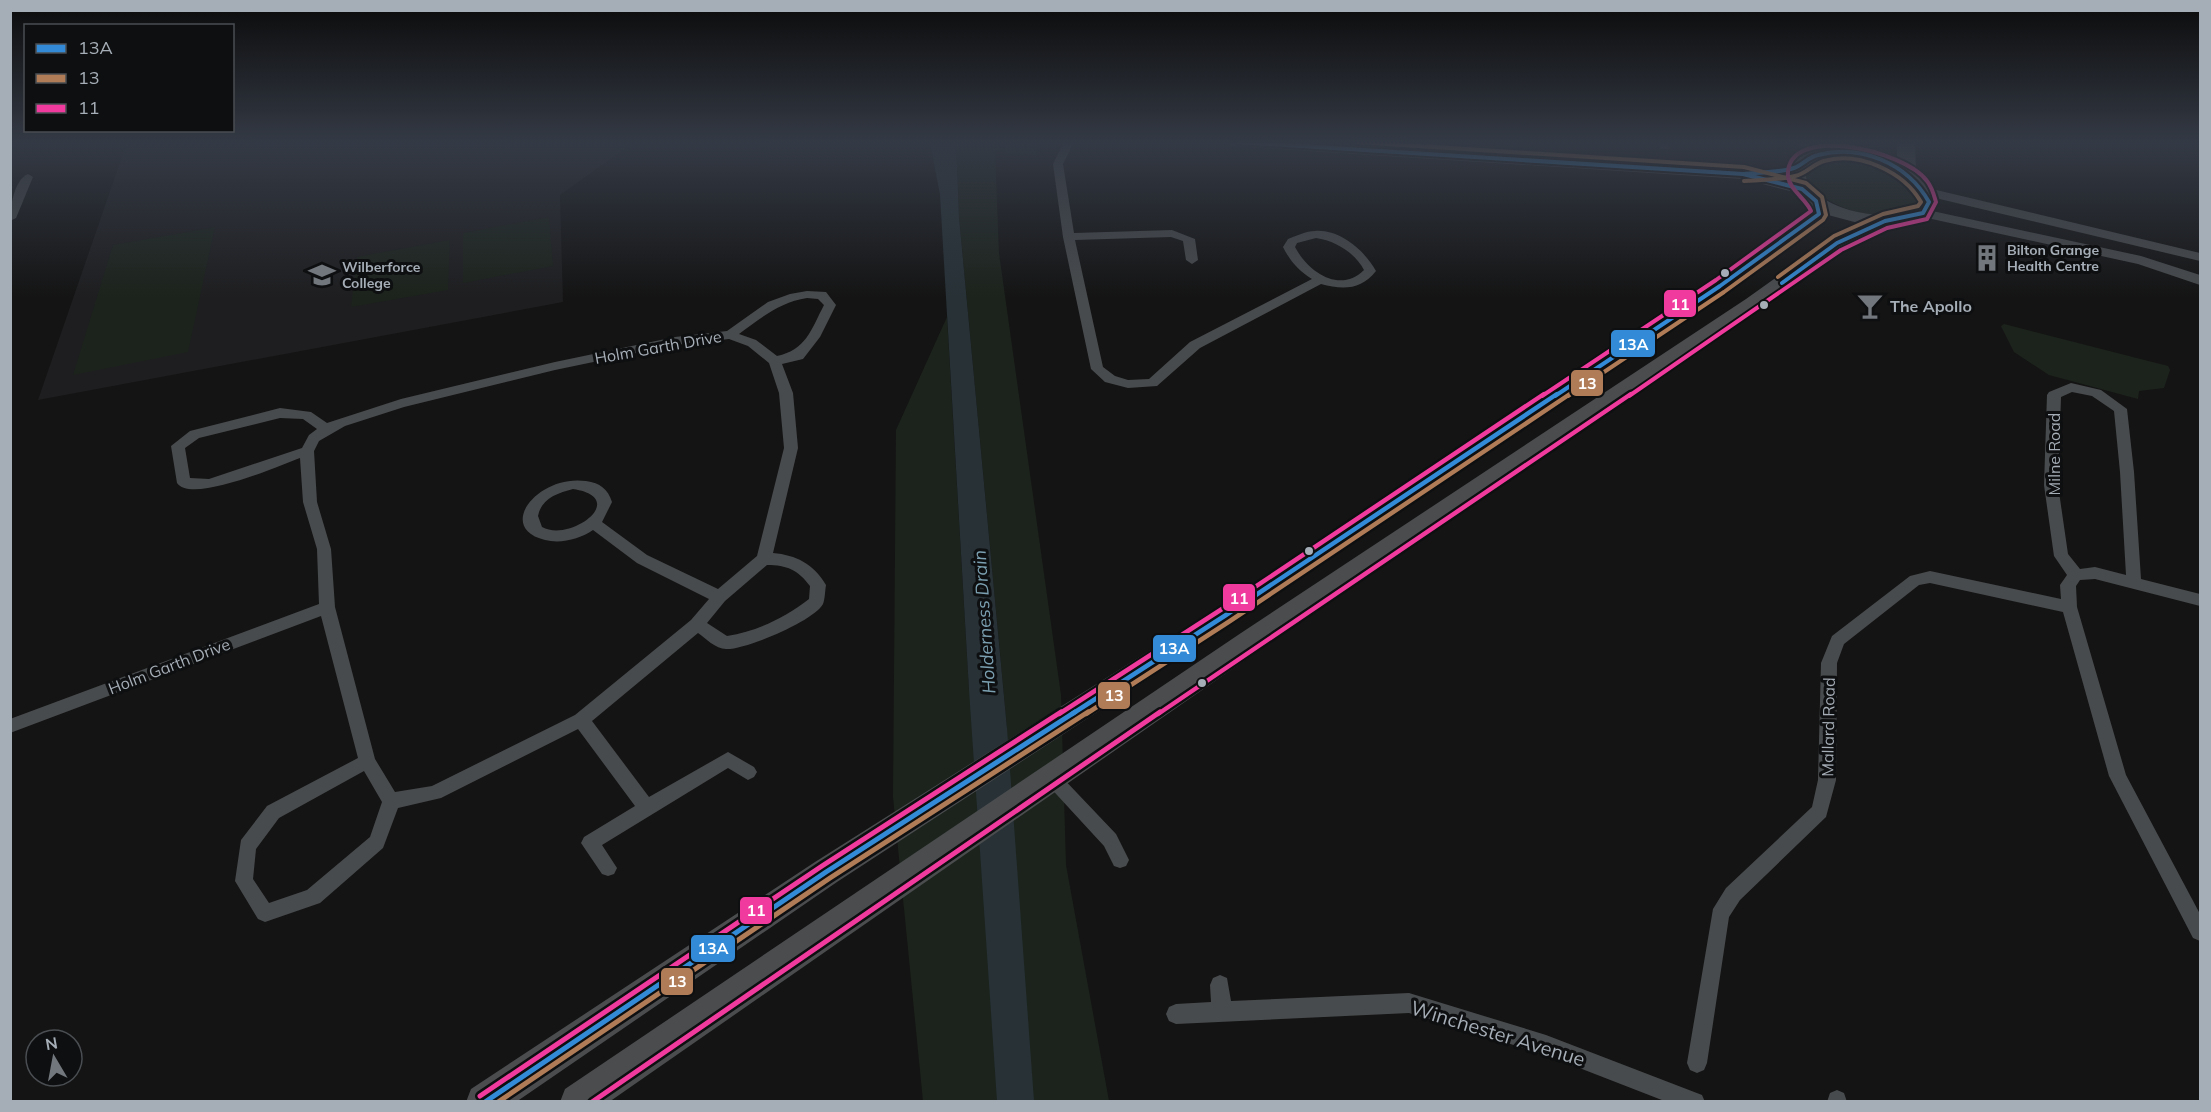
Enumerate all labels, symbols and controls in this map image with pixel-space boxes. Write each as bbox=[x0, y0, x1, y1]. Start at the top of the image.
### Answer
legend bbox=[24, 24, 234, 132]
text: 13A bbox=[78, 36, 113, 59]
text: 13 bbox=[78, 66, 100, 89]
text: 11 bbox=[78, 96, 100, 119]
place label: Bilton Grange Health Centre bbox=[2007, 241, 2099, 275]
building icon: Bilton Grange Health Centre bbox=[1972, 243, 2002, 273]
place label: Wilberforce College bbox=[342, 258, 421, 292]
school or university icon: Wilberforce College bbox=[307, 260, 337, 290]
unlabelled marker bbox=[1719, 267, 1731, 279]
line badge: 11 bbox=[1663, 289, 1697, 318]
bar icon: The Apollo bbox=[1855, 291, 1885, 321]
text: 11 bbox=[1670, 294, 1690, 314]
place label: The Apollo bbox=[1890, 296, 1972, 316]
unlabelled marker bbox=[1758, 299, 1770, 311]
street label: Holm Garth Drive bbox=[593, 326, 723, 368]
line badge: 13A bbox=[1610, 329, 1656, 358]
text: 13A bbox=[1617, 334, 1649, 354]
line badge: 13 bbox=[1570, 369, 1604, 397]
text: 13 bbox=[1577, 373, 1597, 393]
street label: Milne Road bbox=[2044, 413, 2064, 495]
unlabelled marker bbox=[1303, 545, 1315, 557]
water label: Holderness Drain bbox=[968, 549, 1000, 695]
line badge: 11 bbox=[1222, 583, 1256, 612]
text: 11 bbox=[1229, 588, 1249, 608]
street label: Holm Garth Drive bbox=[105, 634, 233, 698]
line badge: 13A bbox=[1152, 634, 1197, 663]
text: 13A bbox=[1158, 638, 1190, 658]
unlabelled marker bbox=[1196, 677, 1208, 689]
street label: Mallard Road bbox=[1817, 677, 1839, 777]
line badge: 13 bbox=[1097, 681, 1131, 710]
text: 13 bbox=[1104, 685, 1124, 705]
line badge: 11 bbox=[739, 896, 773, 925]
text: 11 bbox=[746, 900, 766, 920]
line badge: 13A bbox=[690, 934, 736, 963]
text: 13A bbox=[697, 938, 729, 958]
line badge: 13 bbox=[660, 967, 694, 996]
text: 13 bbox=[667, 971, 687, 991]
street label: Winchester Avenue bbox=[1408, 995, 1588, 1071]
north arrow bbox=[24, 1028, 84, 1088]
text: N bbox=[44, 1032, 59, 1054]

